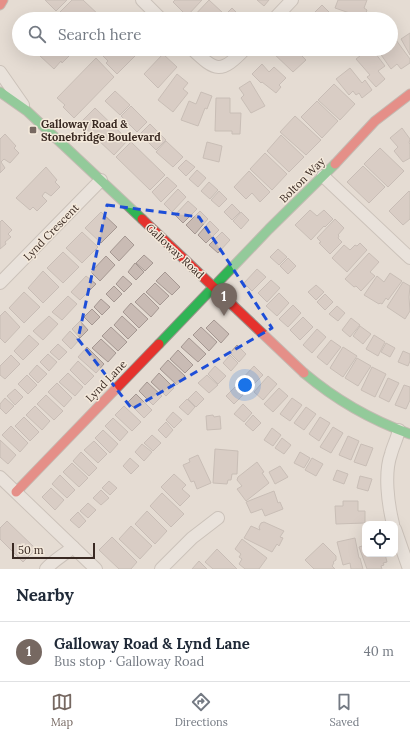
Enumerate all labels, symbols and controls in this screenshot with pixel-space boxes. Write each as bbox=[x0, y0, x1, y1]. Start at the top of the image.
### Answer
search box bbox=[12, 12, 398, 56]
icon: search bbox=[26, 23, 48, 45]
text: Search here bbox=[58, 25, 141, 44]
place label: Galloway Road & Stonebridge Boulevard bbox=[41, 117, 161, 144]
marker: Galloway Road & Stonebridge Boulevard bbox=[28, 125, 38, 135]
street label: Bolton Way bbox=[276, 154, 328, 206]
street label: Lynd Crescent bbox=[20, 200, 82, 264]
street label: Galloway Road bbox=[143, 220, 207, 282]
pin: 1 bbox=[211, 283, 237, 316]
street label: Lynd Lane bbox=[83, 357, 129, 405]
your location bbox=[235, 375, 255, 395]
map controls bbox=[362, 521, 398, 557]
button: locate bbox=[362, 521, 398, 557]
scale bar bbox=[12, 541, 95, 560]
text: 50 m bbox=[18, 543, 44, 557]
text: Nearby bbox=[16, 584, 74, 606]
text: Galloway Road & Lynd Lane bbox=[54, 634, 250, 653]
text: 1 bbox=[26, 643, 32, 660]
text: 40 m bbox=[364, 643, 394, 660]
text: Bus stop · Galloway Road bbox=[54, 653, 204, 670]
tab: Map bbox=[51, 691, 73, 729]
tab: Directions bbox=[175, 691, 228, 729]
tab: Saved bbox=[329, 691, 359, 729]

